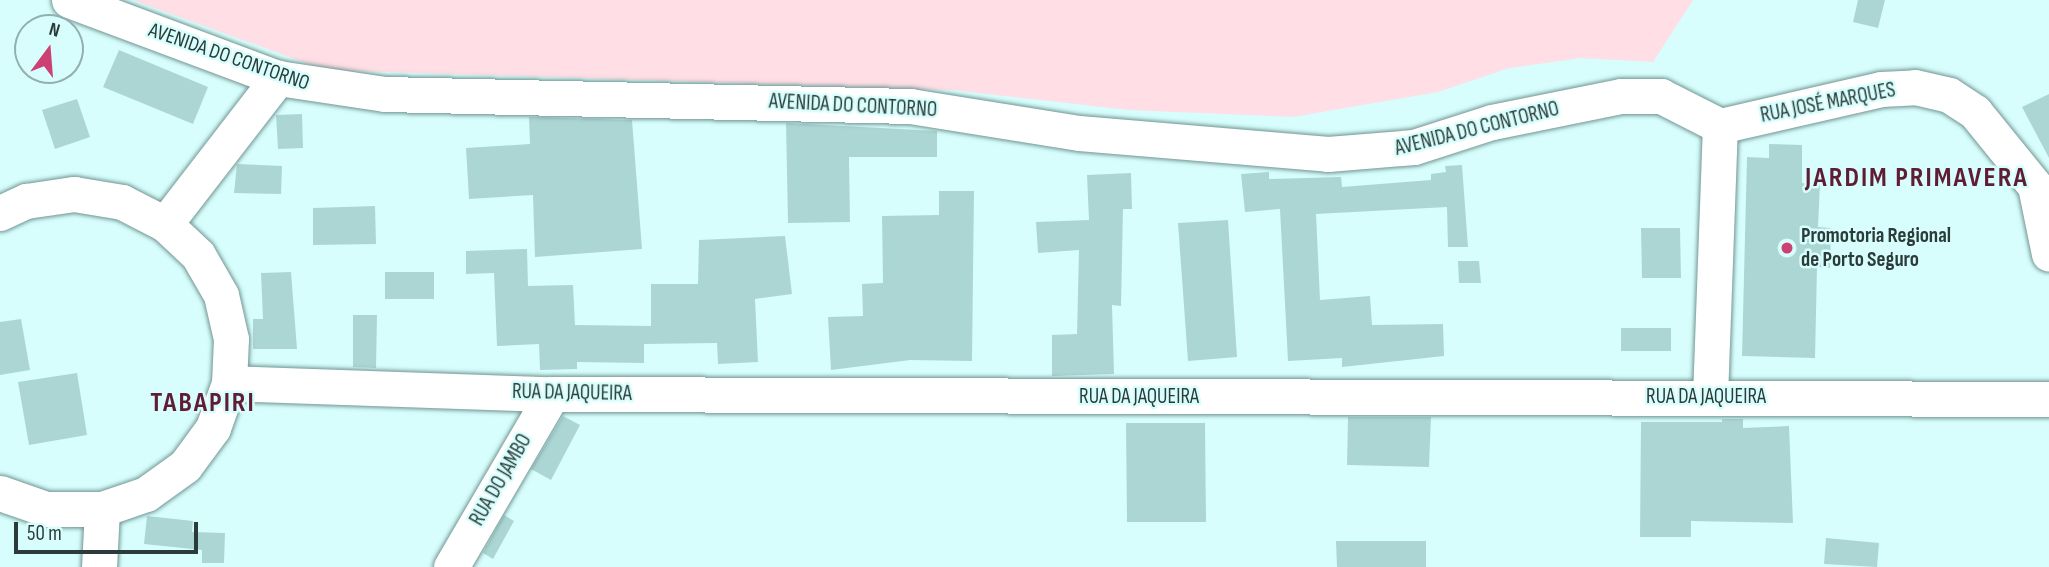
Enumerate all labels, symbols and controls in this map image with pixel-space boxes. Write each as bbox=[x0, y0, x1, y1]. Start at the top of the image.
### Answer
north arrow bbox=[14, 14, 84, 84]
text: N bbox=[46, 18, 62, 43]
street label: AVENIDA DO CONTORNO bbox=[145, 18, 313, 96]
street label: RUA JOSÉ MARQUES bbox=[1758, 78, 1898, 128]
street label: AVENIDA DO CONTORNO bbox=[768, 89, 938, 123]
street label: AVENIDA DO CONTORNO bbox=[1392, 96, 1562, 162]
district label: JARDIM PRIMAVERA bbox=[1807, 161, 2027, 195]
place label: Promotoria Regional de Porto Seguro bbox=[1801, 223, 1951, 273]
marker: Promotoria Regional de Porto Seguro bbox=[1779, 240, 1795, 256]
street label: RUA DA JAQUEIRA bbox=[512, 379, 632, 407]
street label: RUA DA JAQUEIRA bbox=[1079, 384, 1199, 410]
street label: RUA DA JAQUEIRA bbox=[1646, 384, 1766, 410]
district label: TABAPIRI bbox=[151, 386, 255, 420]
street label: RUA DO JAMBO bbox=[465, 430, 537, 530]
scale bar bbox=[18, 508, 201, 552]
text: 50 m bbox=[27, 521, 62, 546]

